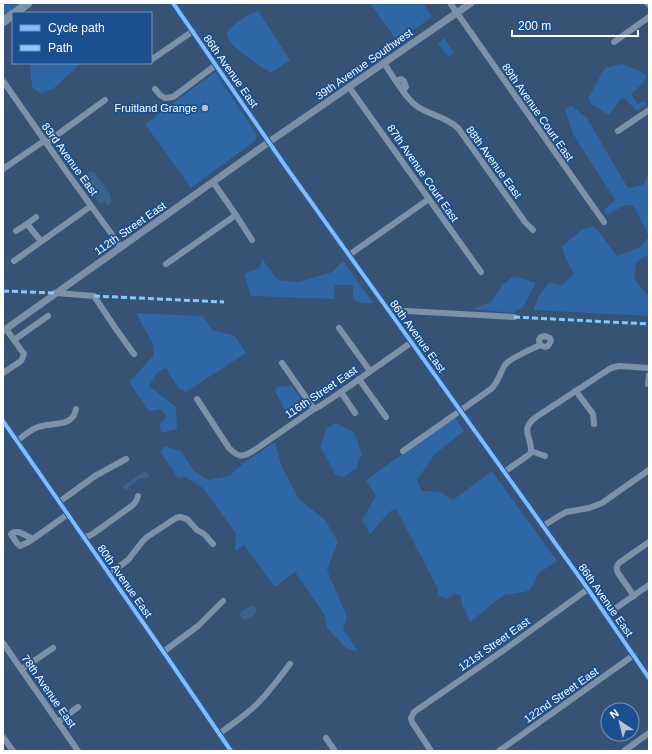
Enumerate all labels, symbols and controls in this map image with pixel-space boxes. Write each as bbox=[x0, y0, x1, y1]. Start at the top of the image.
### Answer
legend bbox=[12, 12, 152, 64]
scale bar bbox=[512, 12, 638, 38]
text: 200 m bbox=[518, 19, 551, 33]
text: Cycle path bbox=[48, 21, 105, 35]
street label: 39th Avenue Southwest bbox=[313, 26, 415, 102]
street label: 86th Avenue East bbox=[201, 32, 261, 110]
text: Path bbox=[48, 41, 73, 55]
street label: 89th Avenue Court East bbox=[500, 61, 576, 163]
place label: Fruitland Grange bbox=[114, 102, 197, 114]
marker: Fruitland Grange bbox=[200, 103, 210, 113]
street label: 83rd Avenue East bbox=[40, 120, 100, 198]
street label: 87th Avenue Court East bbox=[385, 122, 461, 224]
street label: 88th Avenue East bbox=[464, 124, 524, 200]
street label: 112th Street East bbox=[92, 199, 168, 257]
street label: 86th Avenue East bbox=[388, 298, 448, 374]
street label: 116th Street East bbox=[283, 363, 359, 421]
street label: 80th Avenue East bbox=[95, 542, 155, 620]
street label: 86th Avenue East bbox=[576, 561, 636, 639]
street label: 121st Street East bbox=[456, 615, 532, 673]
street label: 78th Avenue East bbox=[19, 652, 79, 730]
street label: 122nd Street East bbox=[521, 665, 601, 725]
north arrow bbox=[600, 702, 640, 742]
text: N bbox=[608, 707, 621, 721]

